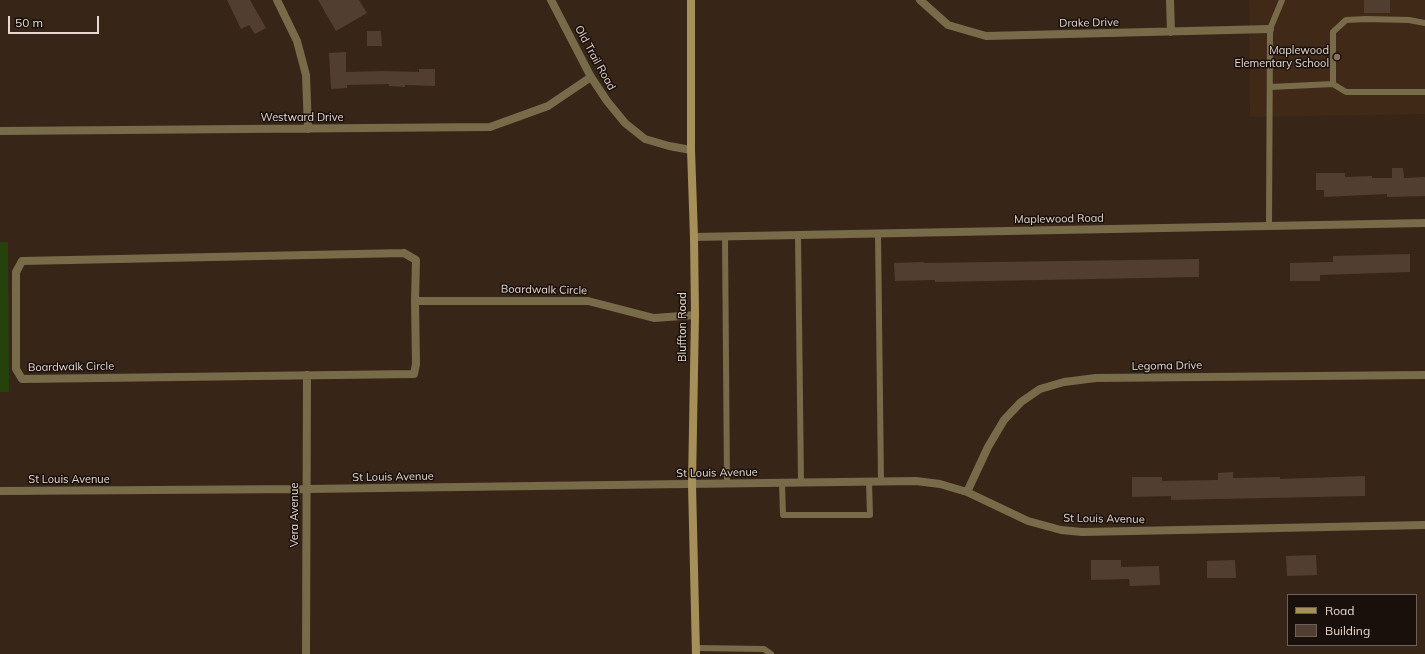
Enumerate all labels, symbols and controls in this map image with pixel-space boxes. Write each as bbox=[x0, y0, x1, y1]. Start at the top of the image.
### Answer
scale bar bbox=[10, 8, 101, 34]
text: 50 m bbox=[15, 15, 43, 30]
street label: Drake Drive bbox=[1059, 16, 1119, 30]
street label: Old Trail Road bbox=[572, 23, 618, 93]
place label: Maplewood Elementary School bbox=[1234, 44, 1329, 70]
marker: Maplewood Elementary School bbox=[1332, 52, 1342, 62]
street label: Westward Drive bbox=[261, 111, 343, 125]
street label: Maplewood Road bbox=[1014, 212, 1104, 226]
street label: Boardwalk Circle bbox=[501, 283, 587, 297]
street label: Bluffton Road bbox=[676, 292, 690, 362]
street label: Legoma Drive bbox=[1132, 359, 1202, 373]
street label: Boardwalk Circle bbox=[28, 360, 114, 374]
street label: St Louis Avenue bbox=[676, 466, 758, 480]
street label: St Louis Avenue bbox=[352, 470, 434, 484]
street label: St Louis Avenue bbox=[28, 473, 110, 487]
street label: Vera Avenue bbox=[288, 483, 302, 547]
street label: St Louis Avenue bbox=[1063, 512, 1145, 526]
legend bbox=[1287, 594, 1417, 646]
text: Road bbox=[1325, 603, 1354, 618]
text: Building bbox=[1325, 623, 1370, 638]

